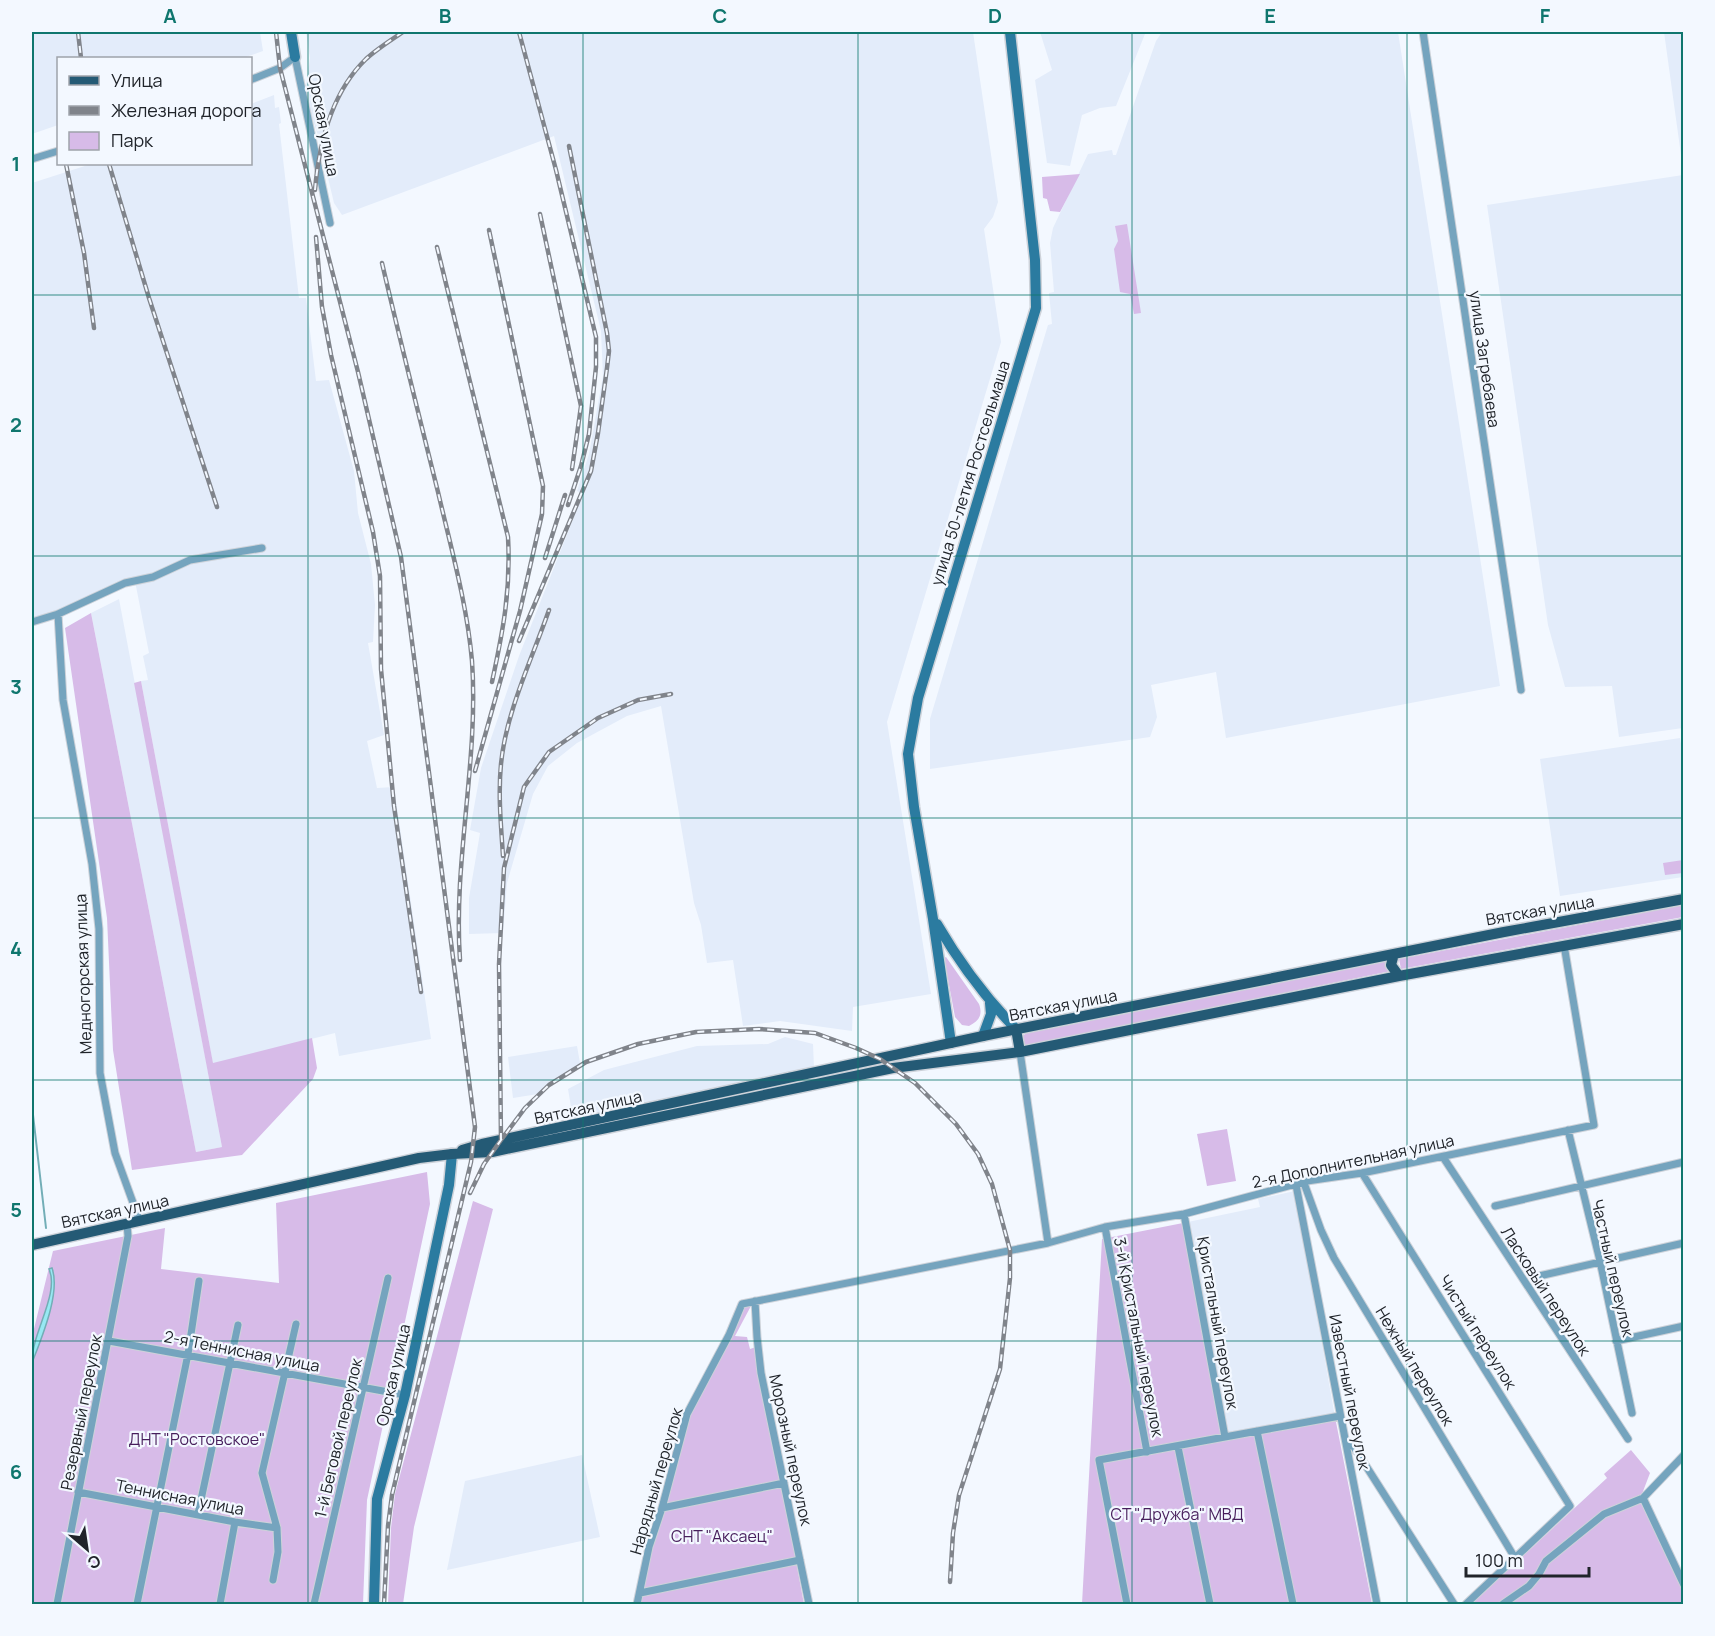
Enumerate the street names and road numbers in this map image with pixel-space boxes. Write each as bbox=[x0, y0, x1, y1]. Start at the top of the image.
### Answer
street label: Орская улица bbox=[303, 72, 345, 178]
street label: улица Загребаева bbox=[1464, 289, 1506, 429]
street label: улица 50-летия Ростсельмаша bbox=[925, 358, 1015, 588]
street label: Вятская улица bbox=[1484, 890, 1596, 930]
street label: Медногорская улица bbox=[69, 893, 97, 1055]
street label: Вятская улица bbox=[1007, 984, 1119, 1026]
street label: Вятская улица bbox=[532, 1085, 644, 1129]
street label: 2-я Дополнительная улица bbox=[1250, 1129, 1456, 1193]
street label: Вятская улица bbox=[59, 1189, 171, 1233]
street label: Частный переулок bbox=[1587, 1197, 1640, 1340]
street label: Ласковый переулок bbox=[1496, 1222, 1597, 1361]
street label: 3-й Кристальный переулок bbox=[1109, 1235, 1169, 1440]
street label: Кристальный переулок bbox=[1192, 1235, 1244, 1412]
street label: Чистый переулок bbox=[1434, 1271, 1523, 1394]
street label: Нежный переулок bbox=[1371, 1302, 1460, 1431]
street label: Известный переулок bbox=[1324, 1312, 1376, 1473]
street label: Орская улица bbox=[371, 1322, 415, 1428]
street label: 2-я Теннисная улица bbox=[162, 1325, 322, 1377]
street label: Резервный переулок bbox=[55, 1331, 107, 1492]
street label: 1-й Беговой переулок bbox=[309, 1355, 367, 1520]
street label: Морозный переулок bbox=[764, 1372, 818, 1529]
street label: Нарядный переулок bbox=[624, 1404, 688, 1557]
street label: Теннисная улица bbox=[114, 1474, 246, 1520]

